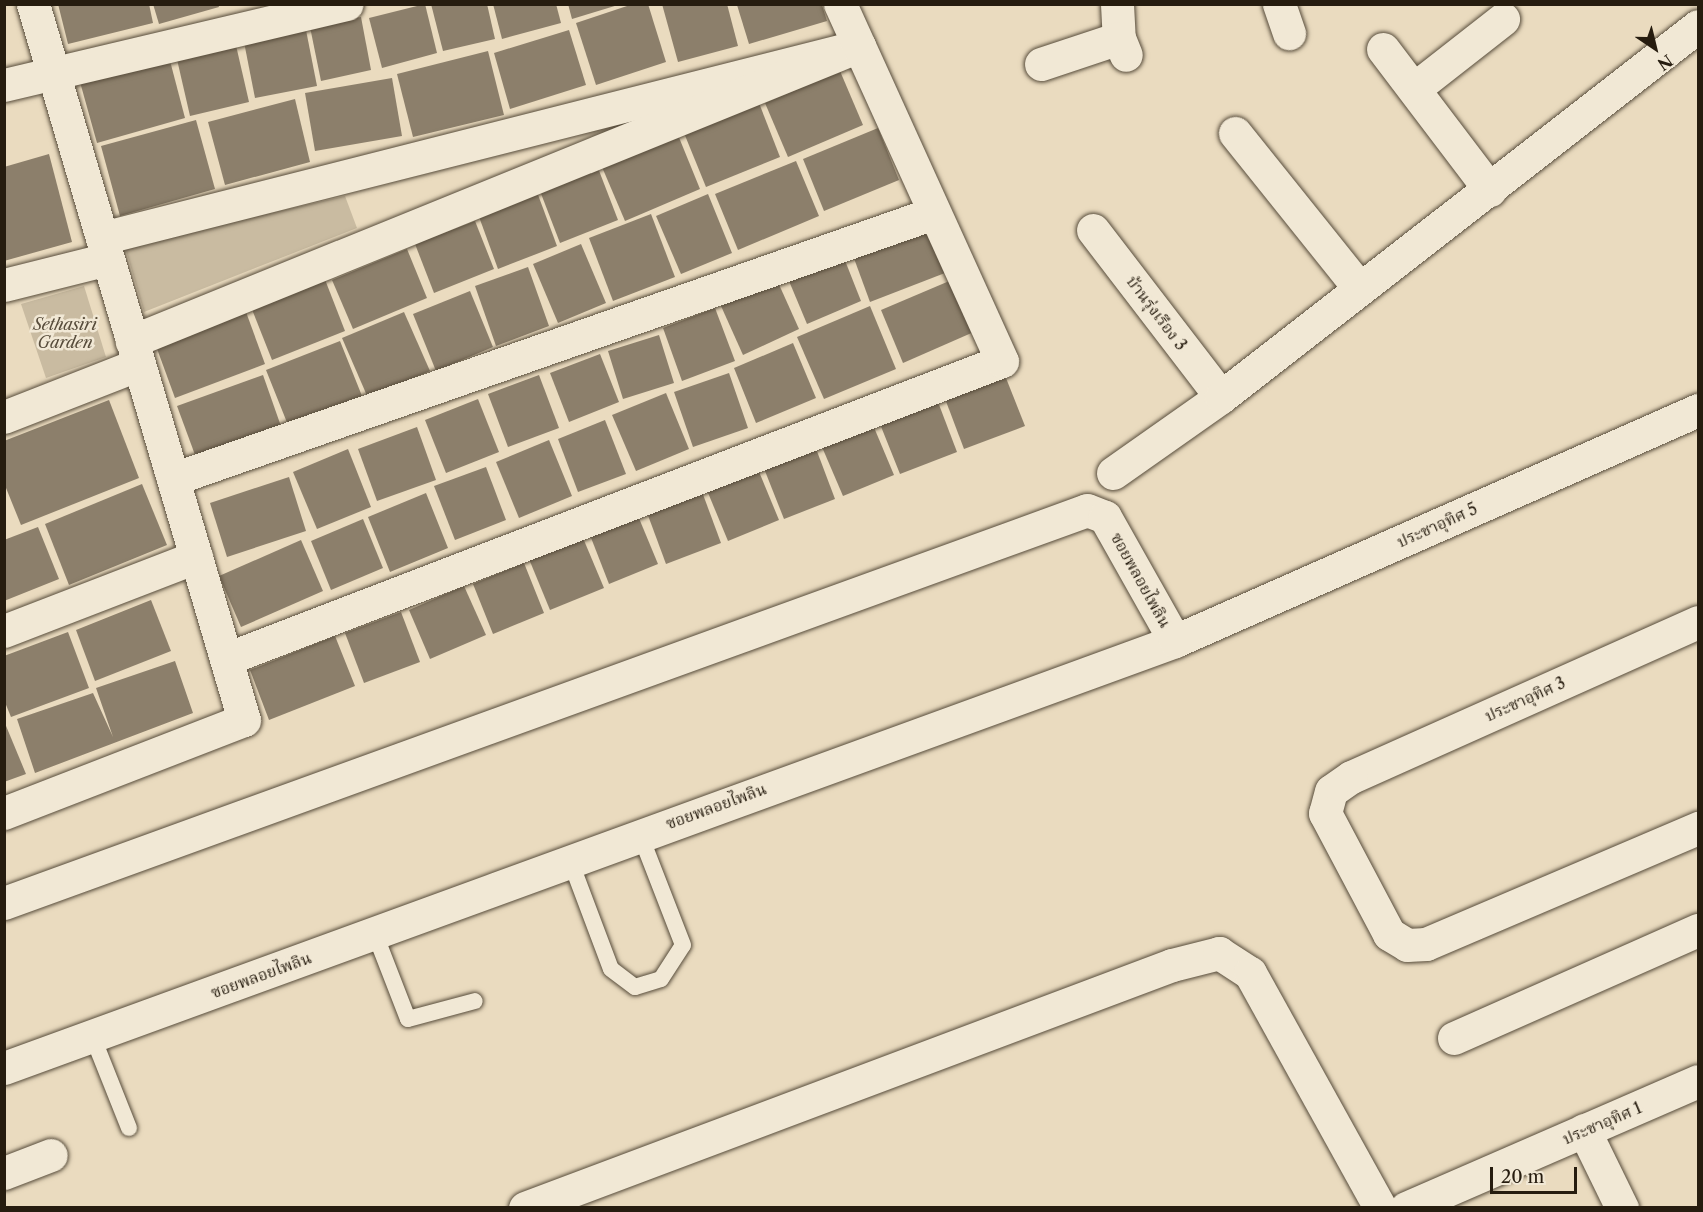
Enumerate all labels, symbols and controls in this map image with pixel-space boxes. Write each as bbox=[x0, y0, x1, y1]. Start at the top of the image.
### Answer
north arrow bbox=[1625, 18, 1685, 78]
text: N bbox=[1654, 51, 1677, 75]
street label: บ้านรุ่งเรือง 3 bbox=[1123, 272, 1191, 354]
park label: Sethasiri Garden bbox=[33, 314, 97, 352]
street label: ประชาอุทิศ 5 bbox=[1394, 499, 1480, 551]
street label: ซอยพลอยไพลิน bbox=[1107, 529, 1175, 631]
street label: ประชาอุทิศ 3 bbox=[1482, 673, 1568, 725]
street label: ซอยพลอยไพลิน bbox=[663, 779, 769, 833]
street label: ซอยพลอยไพลิน bbox=[208, 948, 314, 1002]
street label: ประชาอุทิศ 1 bbox=[1560, 1098, 1644, 1148]
scale bar bbox=[1493, 1155, 1580, 1193]
text: 20 m bbox=[1501, 1166, 1544, 1188]

